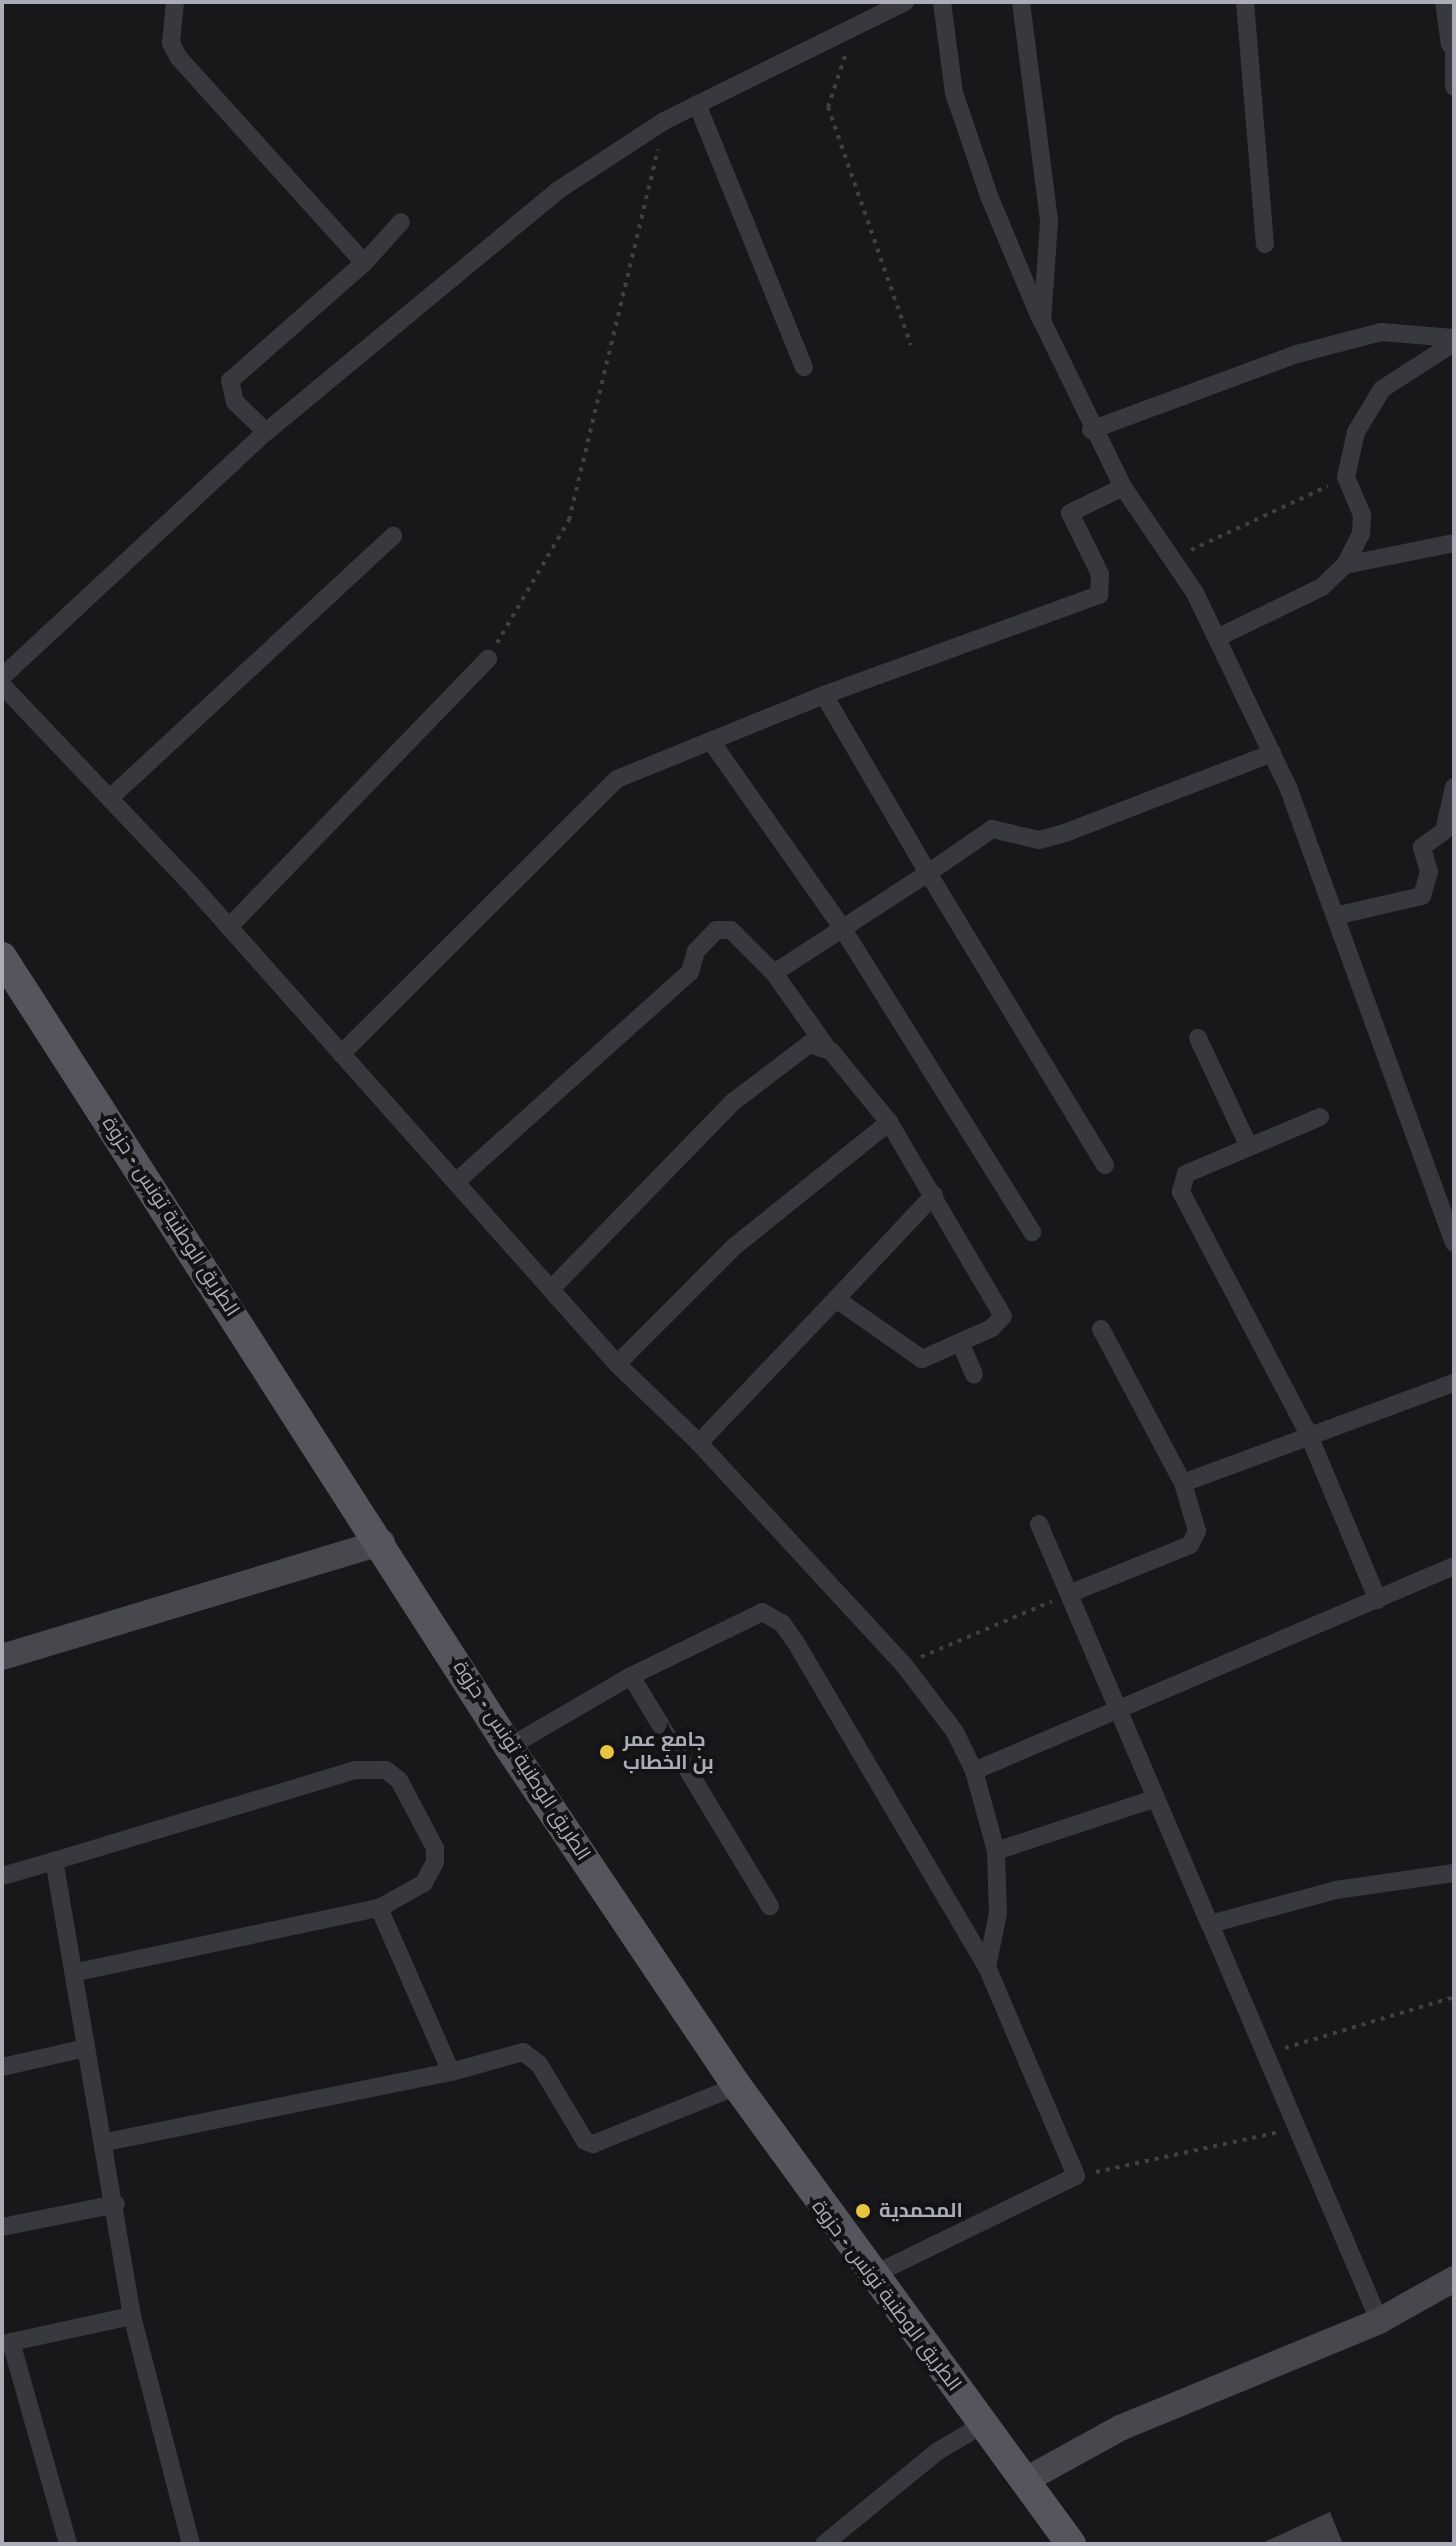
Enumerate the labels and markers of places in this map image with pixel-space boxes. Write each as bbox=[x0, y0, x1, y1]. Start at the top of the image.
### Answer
place label: جامع عمر بن الخطاب bbox=[623, 1728, 714, 1775]
marker: جامع عمر بن الخطاب bbox=[598, 1743, 616, 1761]
place label: المحمدية bbox=[879, 2199, 963, 2223]
marker: المحمدية bbox=[854, 2202, 872, 2220]

